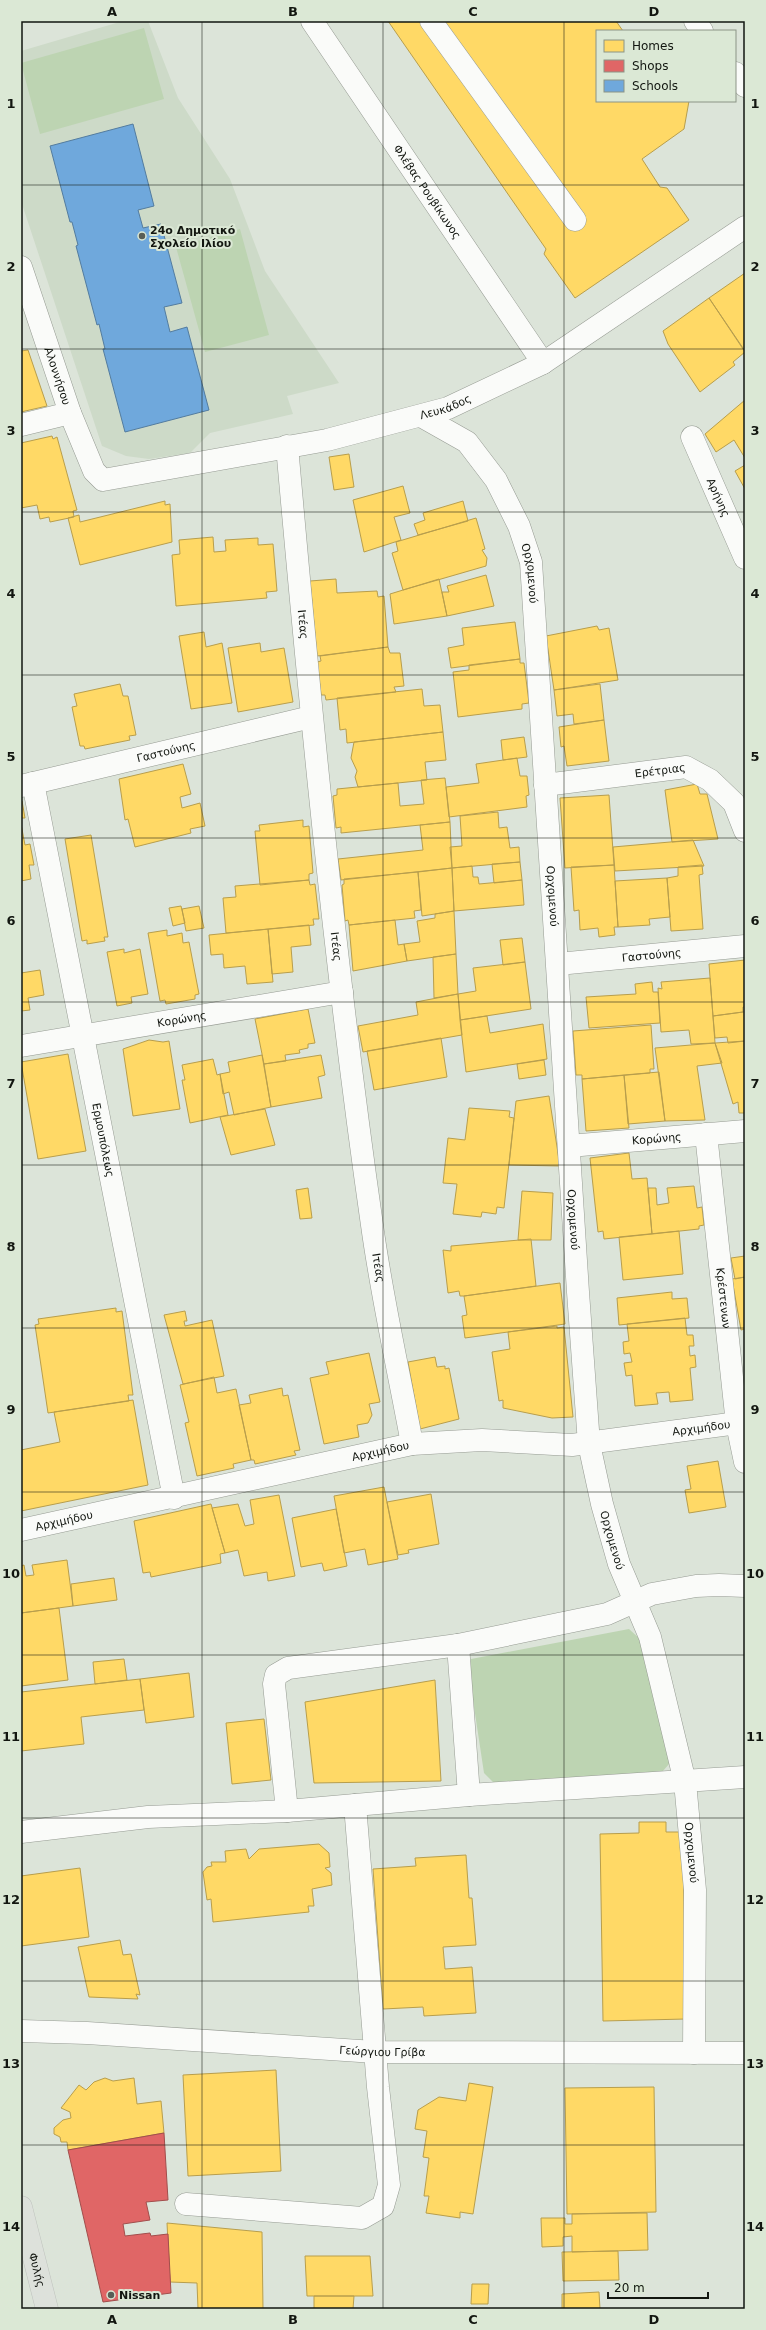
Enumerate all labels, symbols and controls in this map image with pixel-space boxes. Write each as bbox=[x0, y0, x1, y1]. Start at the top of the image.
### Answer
text: A bbox=[107, 4, 117, 19]
text: B bbox=[288, 4, 298, 19]
text: C bbox=[468, 4, 478, 19]
text: D bbox=[649, 4, 660, 19]
legend bbox=[596, 30, 736, 102]
text: Homes bbox=[632, 39, 674, 53]
text: Shops bbox=[632, 59, 668, 73]
text: Schools bbox=[632, 79, 678, 93]
text: 1 bbox=[6, 96, 16, 111]
text: 1 bbox=[750, 96, 760, 111]
street label: Φλέβας Ρουβίκωνος bbox=[391, 142, 464, 241]
place label: 24ο Δημοτικό Σχολείο Ιλίου bbox=[150, 224, 236, 250]
marker: 24ο Δημοτικό Σχολείο Ιλίου bbox=[137, 231, 147, 241]
text: 2 bbox=[6, 259, 16, 274]
text: 2 bbox=[750, 259, 760, 274]
street label: Αλοννήσου bbox=[42, 345, 73, 407]
street label: Λευκάδος bbox=[418, 392, 473, 422]
text: 3 bbox=[6, 423, 16, 438]
text: 3 bbox=[750, 423, 760, 438]
street label: Αρήνης bbox=[704, 476, 733, 519]
street label: Ορχομενού bbox=[519, 541, 540, 604]
text: 4 bbox=[6, 586, 16, 601]
text: 4 bbox=[750, 586, 760, 601]
street label: Ιτέας bbox=[295, 609, 311, 640]
street label: Γαστούνης bbox=[135, 738, 197, 765]
text: 5 bbox=[6, 749, 16, 764]
text: 5 bbox=[750, 749, 760, 764]
street label: Ερέτριας bbox=[634, 761, 686, 780]
street label: Ορχομενού bbox=[544, 865, 561, 927]
text: 6 bbox=[6, 913, 16, 928]
text: 6 bbox=[750, 913, 760, 928]
street label: Ιτέας bbox=[328, 931, 345, 962]
street label: Γαστούνης bbox=[621, 946, 682, 964]
street label: Κορώνης bbox=[156, 1008, 207, 1029]
text: 7 bbox=[6, 1076, 16, 1091]
text: 7 bbox=[750, 1076, 760, 1091]
street label: Ερμουπόλεως bbox=[90, 1102, 117, 1178]
street label: Κορώνης bbox=[631, 1130, 682, 1147]
street label: Ορχομενού bbox=[565, 1189, 582, 1250]
text: 8 bbox=[6, 1239, 16, 1254]
text: 8 bbox=[750, 1239, 760, 1254]
street label: Ιτέας bbox=[370, 1252, 387, 1283]
street label: Κρέστενων bbox=[714, 1267, 733, 1329]
text: 9 bbox=[6, 1402, 16, 1417]
text: 9 bbox=[750, 1402, 760, 1417]
street label: Αρχιμήδου bbox=[671, 1418, 731, 1438]
street label: Αρχιμήδου bbox=[350, 1438, 410, 1464]
street label: Αρχιμήδου bbox=[34, 1508, 94, 1533]
street label: Ορχομενού bbox=[598, 1509, 627, 1572]
text: 10 bbox=[2, 1566, 20, 1581]
text: 10 bbox=[746, 1566, 764, 1581]
text: 11 bbox=[2, 1729, 20, 1744]
text: 11 bbox=[746, 1729, 764, 1744]
street label: Ορχομενού bbox=[682, 1822, 701, 1883]
text: 12 bbox=[2, 1892, 20, 1907]
text: 12 bbox=[746, 1892, 764, 1907]
street label: Γεώργιου Γρίβα bbox=[339, 2043, 426, 2059]
text: 13 bbox=[2, 2056, 20, 2071]
text: 13 bbox=[746, 2056, 764, 2071]
text: 14 bbox=[2, 2219, 20, 2234]
text: 14 bbox=[746, 2219, 764, 2234]
street label: Φυλής bbox=[26, 2251, 48, 2289]
scale bar bbox=[608, 2274, 708, 2300]
text: 20 m bbox=[614, 2281, 645, 2295]
place label: Nissan bbox=[119, 2289, 160, 2302]
marker: Nissan bbox=[106, 2290, 116, 2300]
text: A bbox=[107, 2312, 117, 2327]
text: B bbox=[288, 2312, 298, 2327]
text: C bbox=[468, 2312, 478, 2327]
text: D bbox=[649, 2312, 660, 2327]

